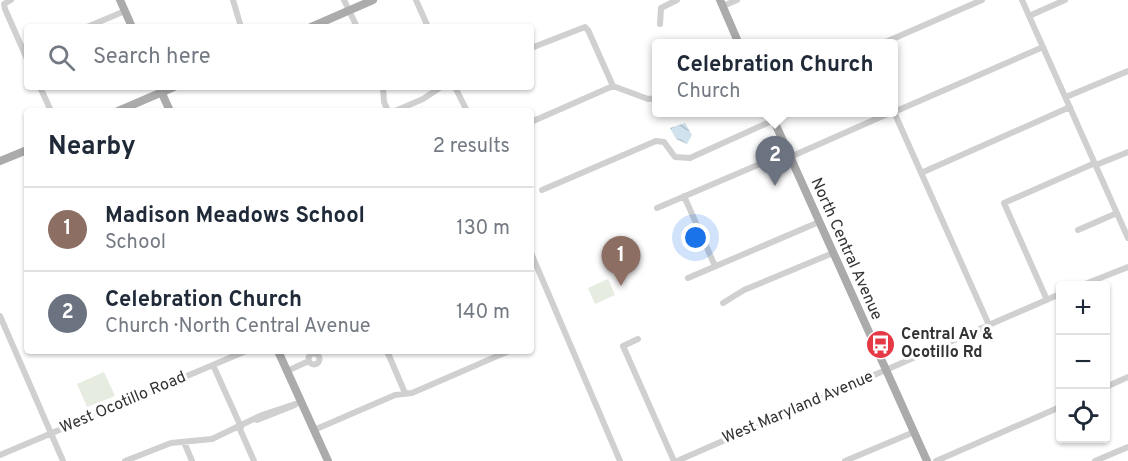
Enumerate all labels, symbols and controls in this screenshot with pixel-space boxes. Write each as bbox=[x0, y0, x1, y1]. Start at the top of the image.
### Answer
search box bbox=[24, 24, 534, 90]
popup bbox=[652, 39, 898, 117]
icon: search bbox=[45, 41, 78, 74]
text: Search here bbox=[93, 44, 211, 71]
text: Celebration Church bbox=[676, 52, 874, 79]
text: Church bbox=[676, 79, 741, 105]
text: Nearby bbox=[48, 131, 136, 164]
text: 2 results bbox=[433, 134, 510, 160]
pin: 2 bbox=[756, 136, 794, 186]
street label: North Central Avenue bbox=[806, 175, 886, 323]
text: Madison Meadows School bbox=[105, 203, 365, 230]
text: 1 bbox=[64, 216, 72, 242]
text: 130 m bbox=[456, 216, 510, 242]
your location bbox=[681, 223, 710, 252]
text: School bbox=[105, 230, 166, 256]
pin: 1 bbox=[602, 236, 640, 286]
map controls bbox=[1056, 281, 1110, 443]
button: + bbox=[1056, 281, 1110, 335]
text: Celebration Church bbox=[105, 287, 302, 314]
text: 2 bbox=[61, 300, 74, 326]
text: 140 m bbox=[456, 300, 510, 326]
text: Church · North Central Avenue bbox=[105, 314, 371, 340]
place label: Central Av & Ocotillo Rd bbox=[901, 325, 993, 363]
bus stop icon: Central Av & Ocotillo Rd bbox=[864, 328, 896, 360]
button: − bbox=[1056, 335, 1110, 389]
street label: West Ocotillo Road bbox=[57, 367, 189, 439]
street label: West Maryland Avenue bbox=[719, 367, 877, 449]
button: locate bbox=[1056, 389, 1110, 443]

